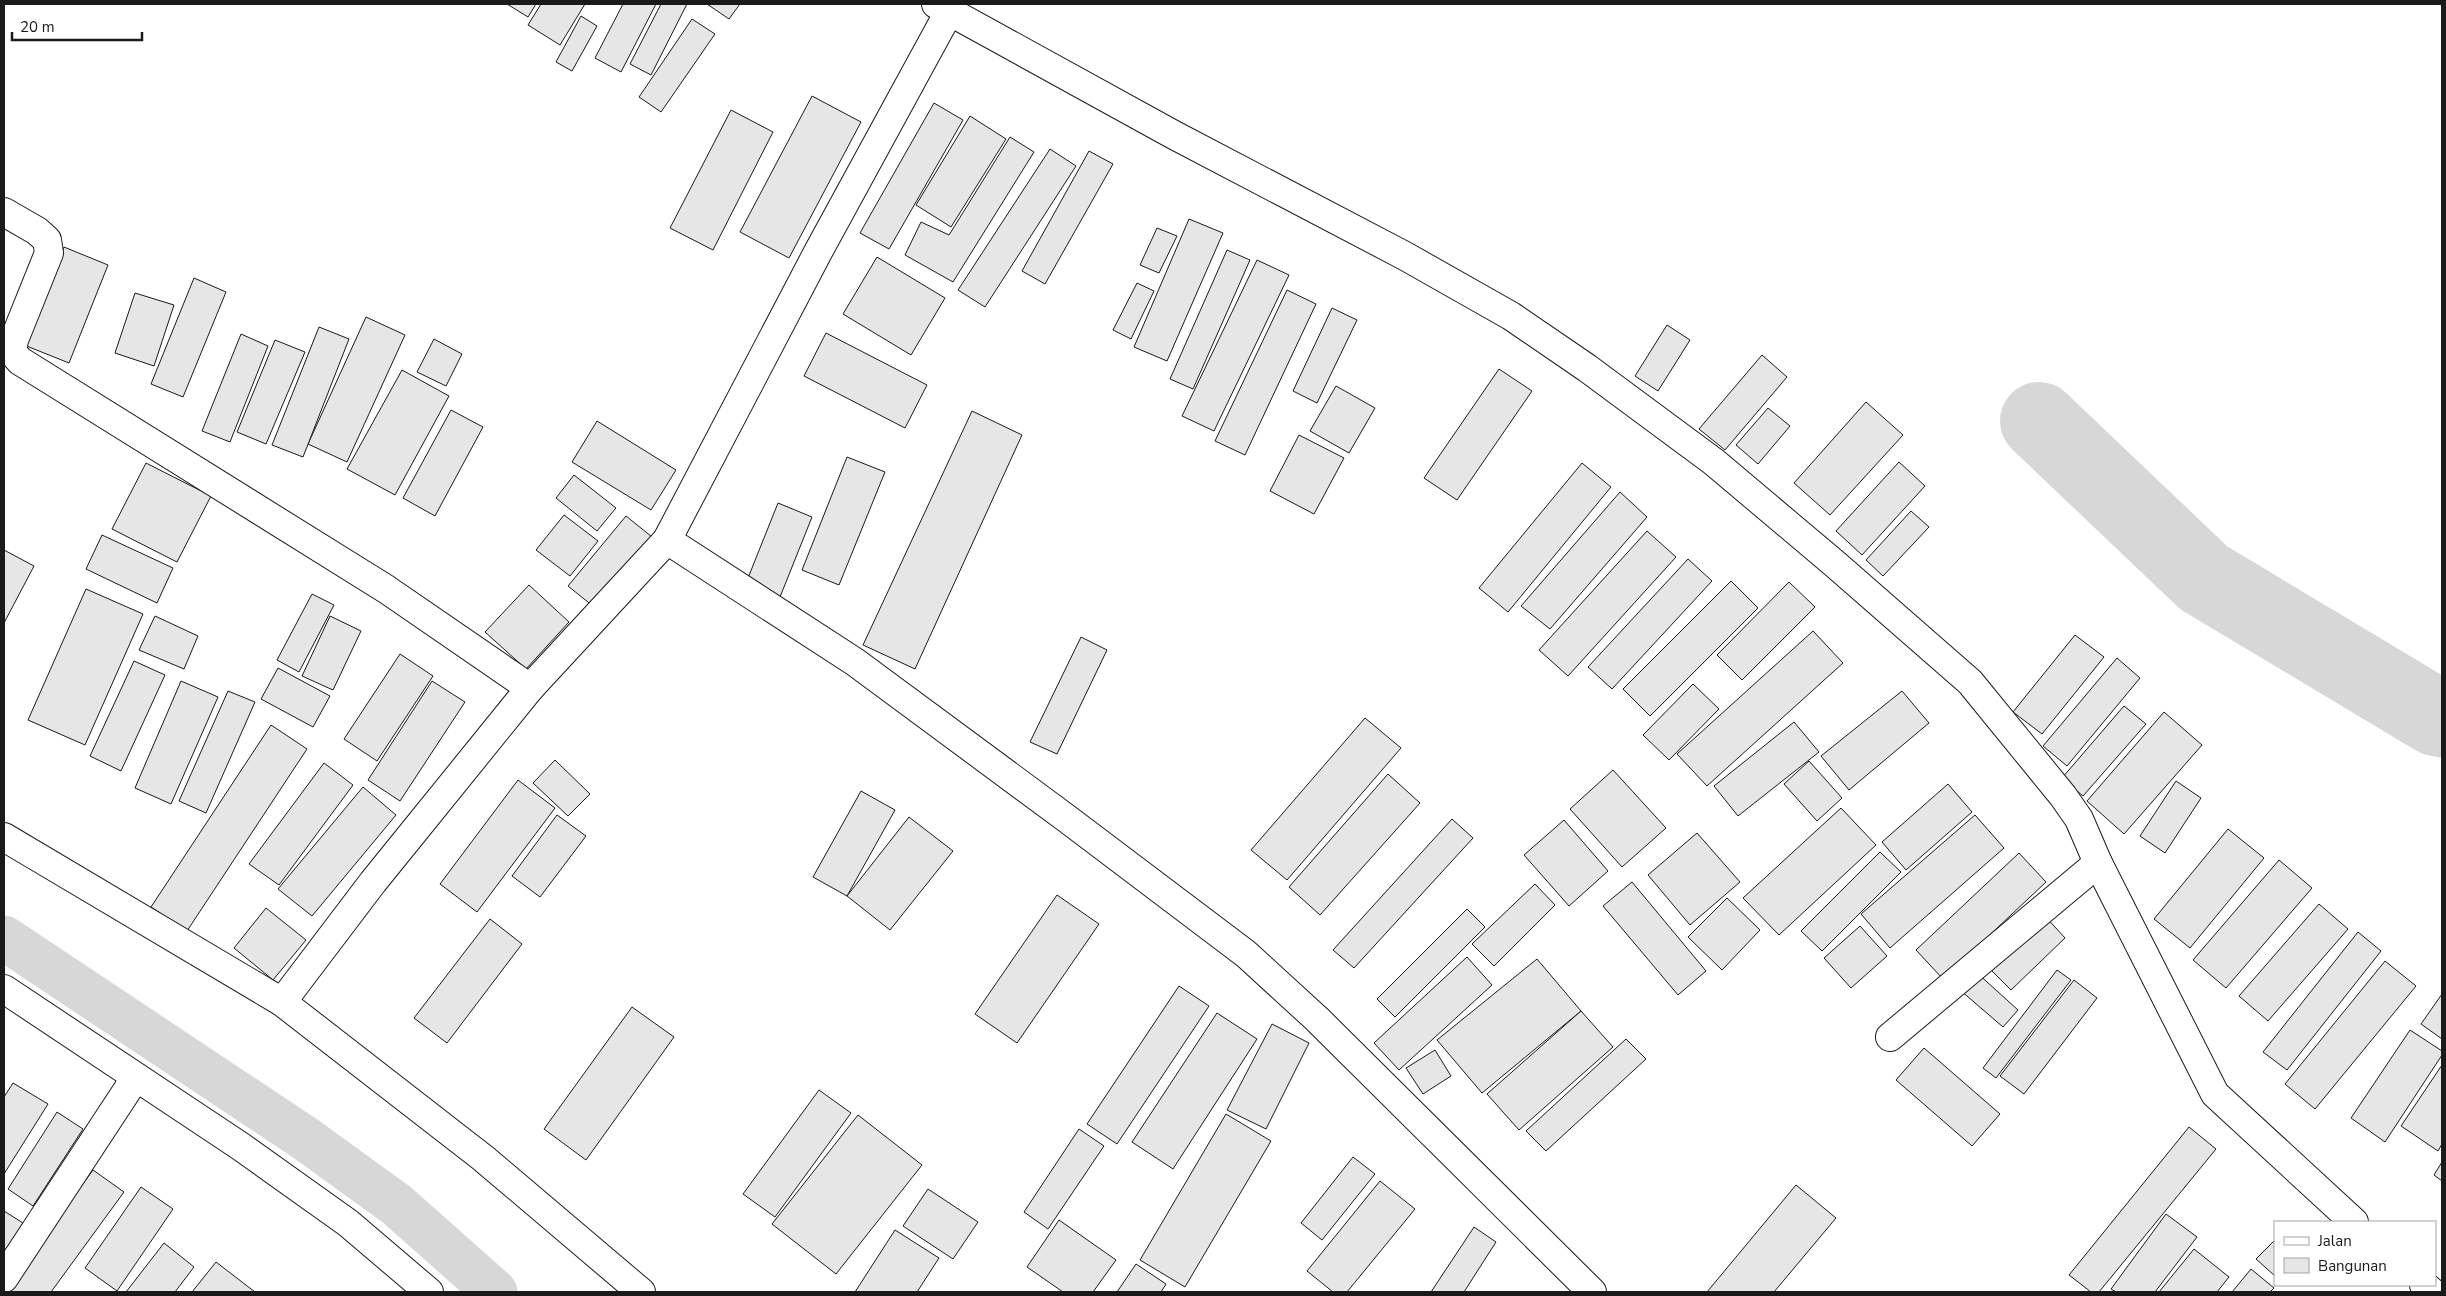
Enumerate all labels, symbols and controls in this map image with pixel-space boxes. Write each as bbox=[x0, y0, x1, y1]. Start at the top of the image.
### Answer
scale bar bbox=[12, 10, 142, 42]
text: 20 m bbox=[20, 17, 55, 37]
legend bbox=[2274, 1221, 2436, 1286]
text: Jalan bbox=[2317, 1231, 2352, 1251]
text: Bangunan bbox=[2318, 1256, 2387, 1276]

